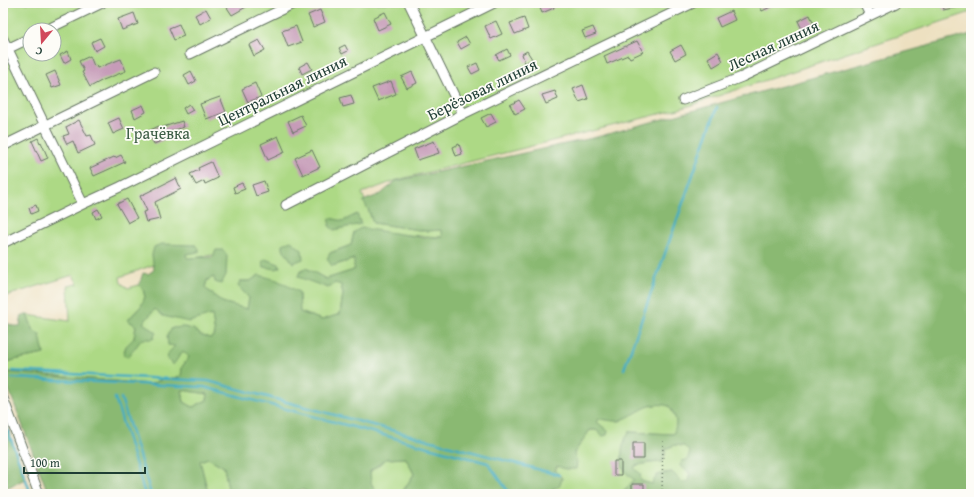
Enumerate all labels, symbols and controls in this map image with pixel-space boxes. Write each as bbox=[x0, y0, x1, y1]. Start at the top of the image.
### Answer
street label: Лесная линия bbox=[723, 13, 823, 77]
north arrow bbox=[22, 22, 62, 62]
text: С bbox=[33, 43, 44, 60]
street label: Центральная линия bbox=[213, 48, 351, 132]
street label: Берёзовая линия bbox=[423, 52, 541, 126]
park label: Грачёвка bbox=[126, 121, 190, 145]
scale bar bbox=[24, 449, 145, 475]
text: 100 m bbox=[30, 454, 60, 471]

